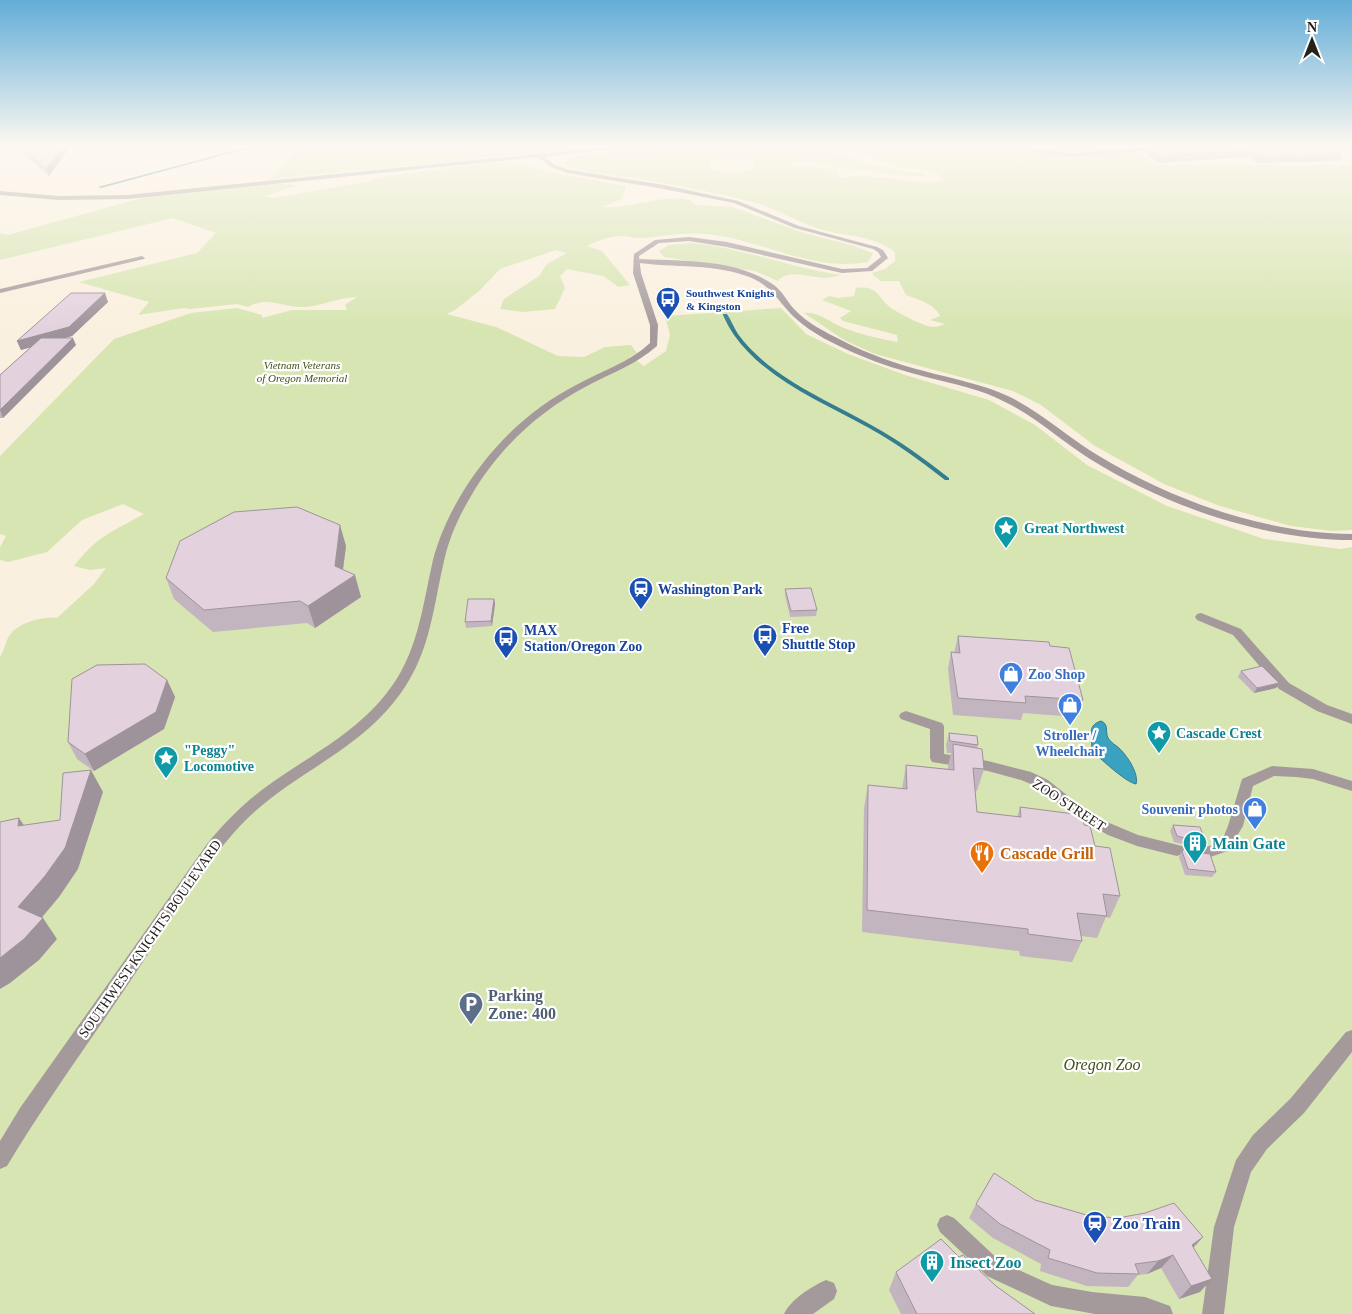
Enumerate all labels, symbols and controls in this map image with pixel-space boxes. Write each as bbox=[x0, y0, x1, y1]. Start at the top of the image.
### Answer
north arrow bbox=[1287, 15, 1337, 65]
text: N bbox=[1307, 20, 1317, 35]
bus stop icon: Southwest Knights & Kingston bbox=[655, 286, 681, 320]
place label: Southwest Knights & Kingston bbox=[686, 287, 775, 312]
park label: Vietnam Veterans of Oregon Memorial bbox=[257, 359, 347, 384]
place icon: Great Northwest bbox=[993, 515, 1019, 549]
place label: Great Northwest bbox=[1024, 521, 1125, 536]
station icon: Washington Park bbox=[628, 576, 654, 610]
place label: Washington Park bbox=[658, 582, 763, 597]
place label: Free Shuttle Stop bbox=[782, 621, 856, 652]
place label: MAX Station/Oregon Zoo bbox=[524, 623, 642, 654]
bus stop icon: Free Shuttle Stop bbox=[752, 623, 778, 657]
bus stop icon: MAX Station/Oregon Zoo bbox=[493, 625, 519, 659]
shop icon: Zoo Shop bbox=[998, 661, 1024, 695]
place label: Zoo Shop bbox=[1028, 667, 1085, 682]
shop icon: Stroller / Wheelchair bbox=[1057, 692, 1083, 726]
place icon: Cascade Crest bbox=[1146, 720, 1172, 754]
place label: Cascade Crest bbox=[1176, 726, 1262, 741]
place label: Stroller / Wheelchair bbox=[1035, 728, 1105, 759]
place label: "Peggy" Locomotive bbox=[184, 743, 254, 774]
place icon: "Peggy" Locomotive bbox=[153, 745, 179, 779]
street label: ZOO STREET bbox=[1030, 776, 1109, 834]
shop icon: Souvenir photos bbox=[1242, 796, 1268, 830]
place label: Souvenir photos bbox=[1141, 802, 1239, 817]
building icon: Main Gate bbox=[1182, 830, 1208, 864]
place label: Main Gate bbox=[1212, 835, 1285, 852]
street label: SOUTHWEST KNIGHTS BOULEVARD bbox=[76, 837, 224, 1041]
restaurant icon: Cascade Grill bbox=[969, 840, 995, 874]
place label: Cascade Grill bbox=[1000, 845, 1094, 862]
place label: Parking Zone: 400 bbox=[488, 987, 556, 1022]
parking icon: Parking Zone: 400 bbox=[458, 991, 484, 1025]
park label: Oregon Zoo bbox=[1063, 1056, 1141, 1074]
station icon: Zoo Train bbox=[1082, 1210, 1108, 1244]
place label: Zoo Train bbox=[1112, 1215, 1180, 1232]
building icon: Insect Zoo bbox=[919, 1249, 945, 1283]
place label: Insect Zoo bbox=[950, 1254, 1022, 1271]

